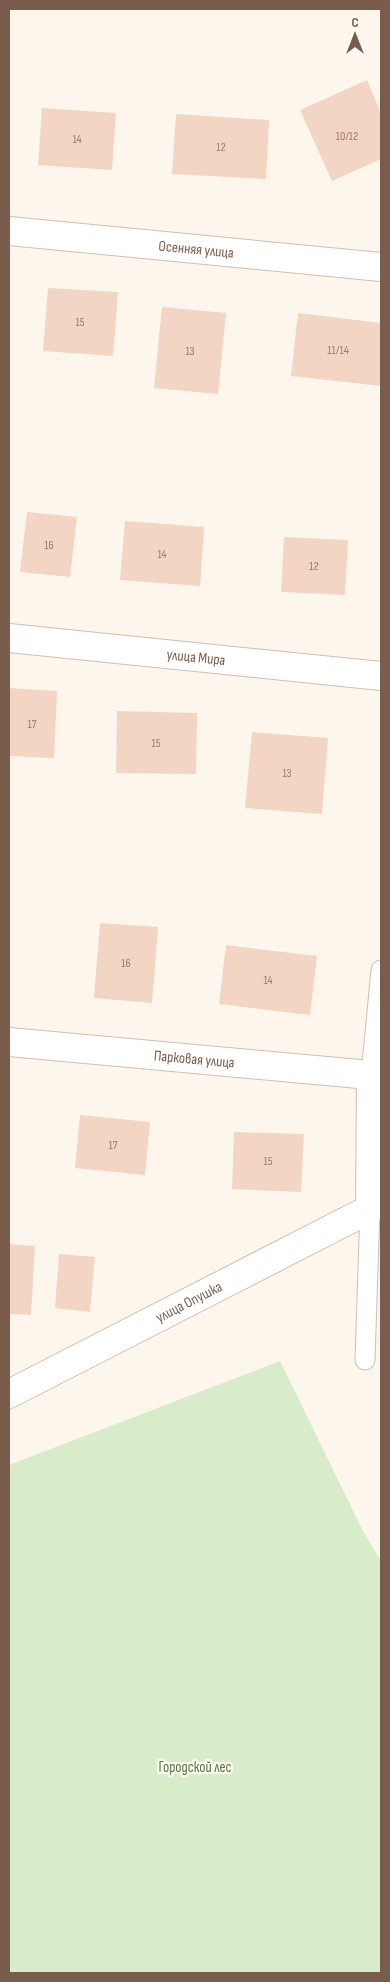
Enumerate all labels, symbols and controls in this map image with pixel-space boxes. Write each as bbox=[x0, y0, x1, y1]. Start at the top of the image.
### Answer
north arrow bbox=[330, 10, 380, 60]
text: С bbox=[351, 14, 359, 31]
house number: 10/12 bbox=[336, 129, 358, 144]
house number: 14 bbox=[72, 132, 82, 147]
house number: 12 bbox=[216, 140, 226, 155]
street label: Осенняя улица bbox=[158, 237, 235, 263]
house number: 15 bbox=[75, 315, 85, 330]
house number: 11/14 bbox=[327, 343, 349, 358]
house number: 13 bbox=[185, 344, 195, 359]
house number: 16 bbox=[44, 538, 54, 553]
house number: 14 bbox=[157, 547, 167, 562]
house number: 12 bbox=[309, 559, 319, 574]
street label: улица Мира bbox=[166, 645, 226, 670]
house number: 17 bbox=[28, 717, 37, 732]
house number: 15 bbox=[151, 736, 161, 751]
house number: 13 bbox=[282, 766, 292, 781]
house number: 16 bbox=[121, 956, 131, 971]
house number: 14 bbox=[263, 973, 273, 988]
street label: Парковая улица bbox=[153, 1046, 236, 1073]
house number: 17 bbox=[109, 1138, 118, 1153]
house number: 15 bbox=[263, 1154, 273, 1169]
street label: улица Опушка bbox=[153, 1277, 226, 1327]
park label: Городской лес bbox=[158, 1758, 232, 1777]

